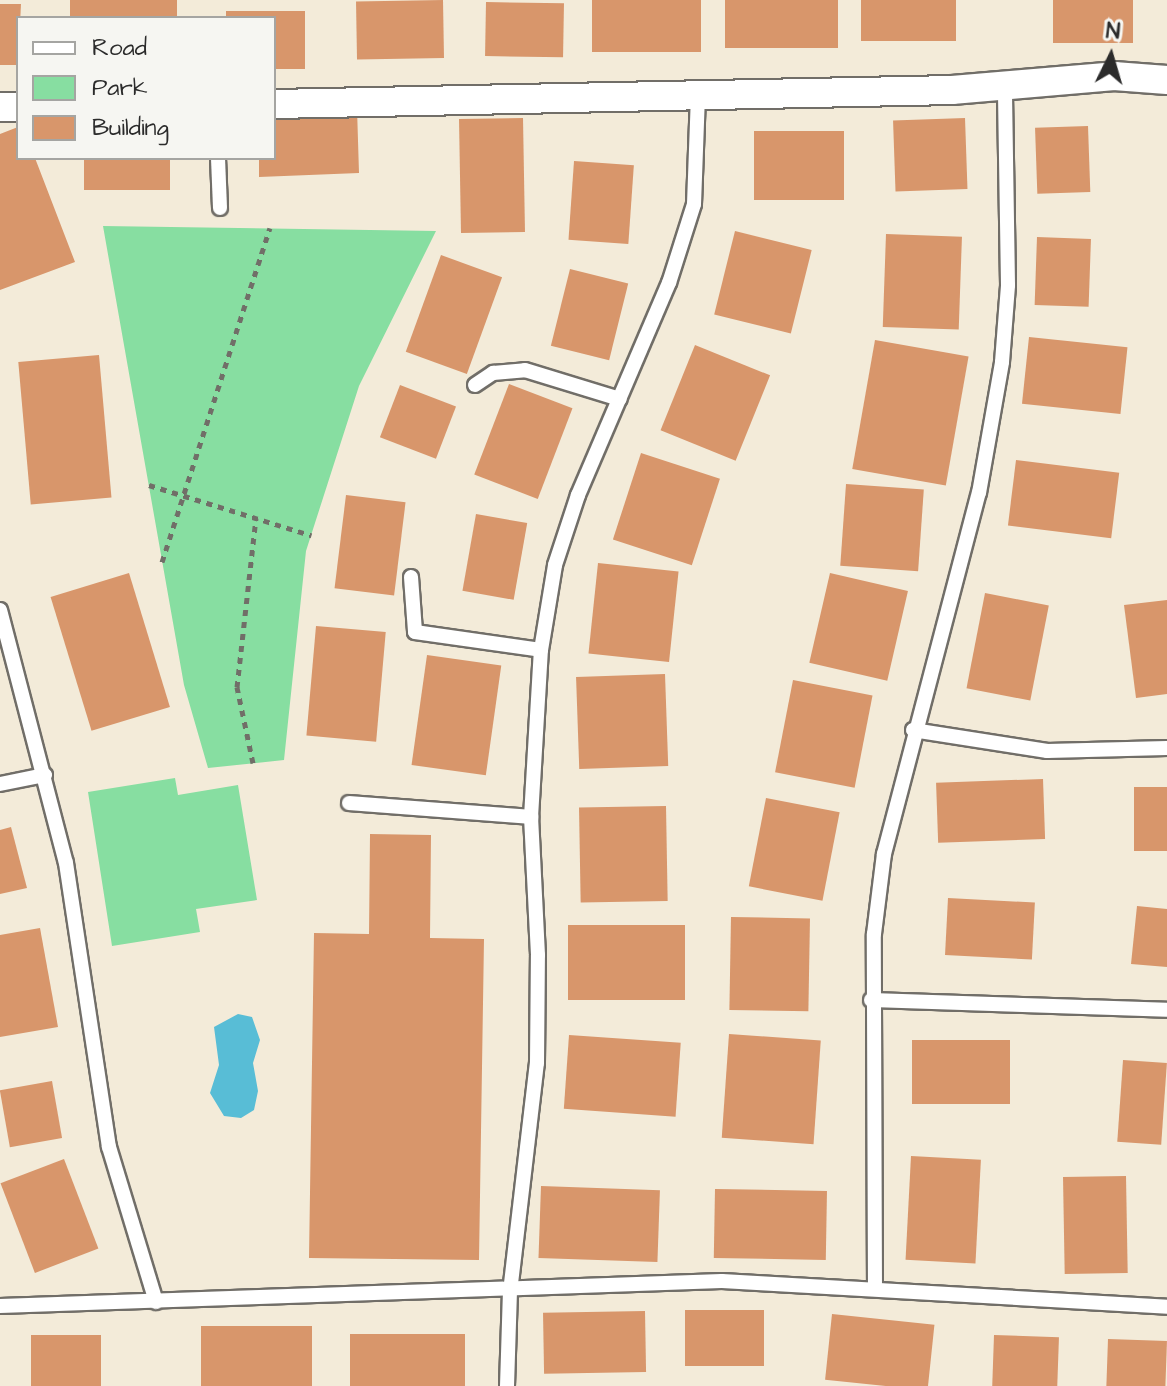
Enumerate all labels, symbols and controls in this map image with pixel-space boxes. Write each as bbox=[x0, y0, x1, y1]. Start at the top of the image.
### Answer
legend bbox=[16, 16, 276, 160]
north arrow bbox=[1071, 16, 1151, 96]
text: N bbox=[1105, 16, 1121, 48]
text: Road bbox=[92, 31, 147, 65]
text: Park bbox=[92, 71, 148, 105]
text: Building bbox=[92, 111, 169, 145]

